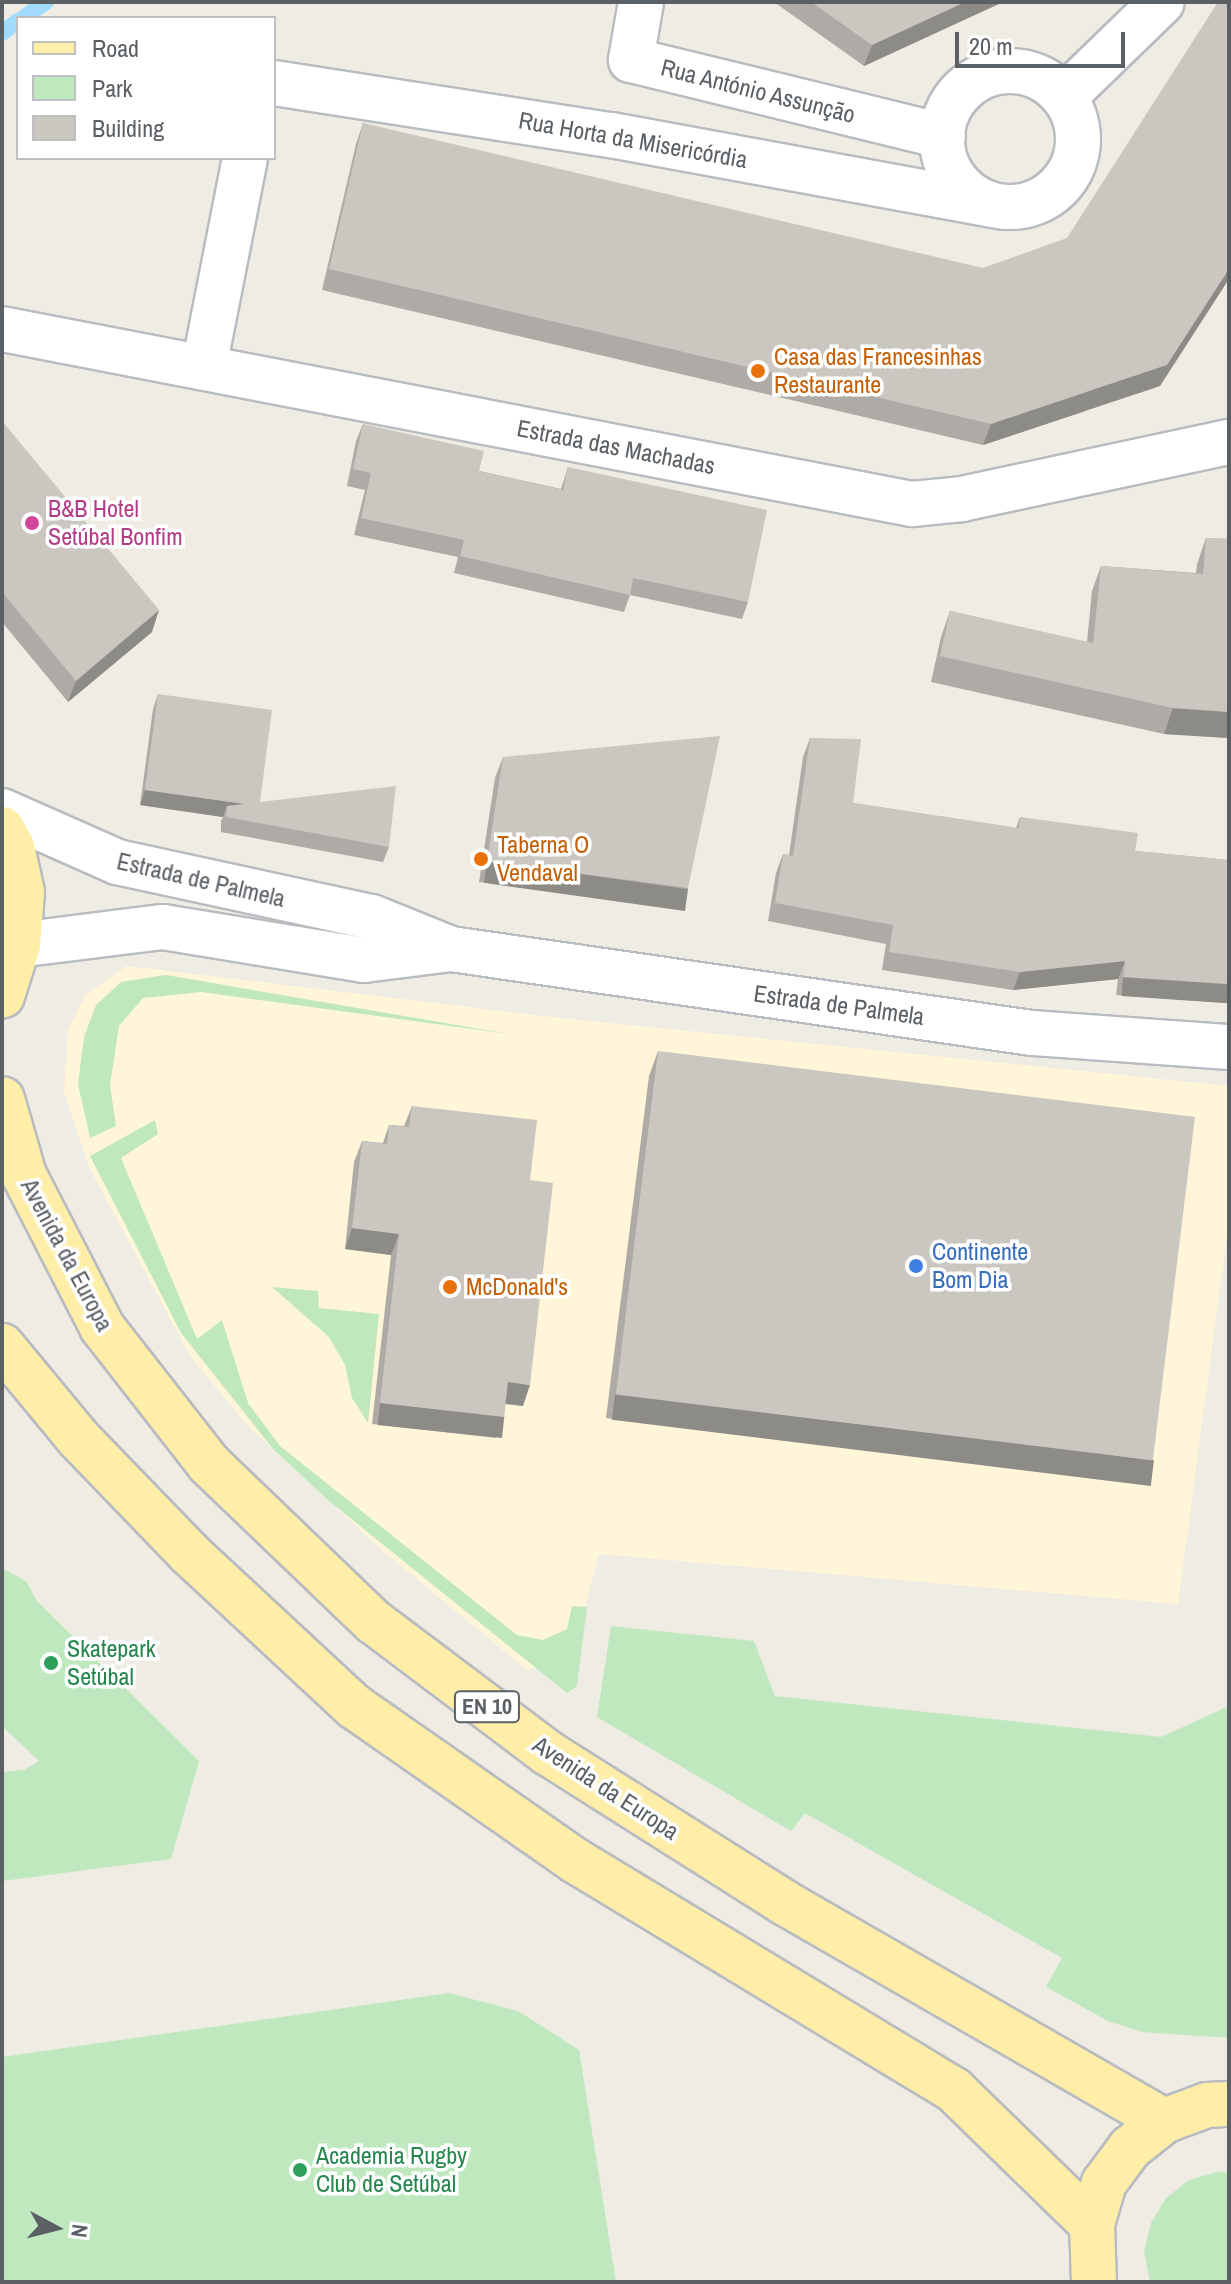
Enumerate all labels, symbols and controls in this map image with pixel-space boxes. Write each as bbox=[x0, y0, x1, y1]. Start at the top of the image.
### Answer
legend bbox=[16, 16, 276, 160]
scale bar bbox=[959, 16, 1129, 66]
text: 20 m bbox=[969, 30, 1013, 62]
text: Road bbox=[92, 32, 139, 64]
street label: Rua António Assunção bbox=[657, 53, 859, 129]
text: Park bbox=[92, 72, 132, 104]
street label: Rua Horta da Misericórdia bbox=[516, 106, 750, 174]
text: Building bbox=[92, 112, 164, 144]
place label: Casa das Francesinhas Restaurante bbox=[774, 343, 982, 399]
marker: Casa das Francesinhas Restaurante bbox=[749, 362, 767, 380]
street label: Estrada das Machadas bbox=[514, 414, 718, 480]
place label: B&B Hotel Setúbal Bonfim bbox=[48, 495, 183, 551]
marker: B&B Hotel Setúbal Bonfim bbox=[23, 514, 41, 532]
place label: Taberna O Vendaval bbox=[497, 831, 589, 887]
street label: Estrada de Palmela bbox=[114, 847, 288, 913]
marker: Taberna O Vendaval bbox=[472, 850, 490, 868]
street label: Estrada de Palmela bbox=[752, 979, 926, 1031]
street label: Avenida da Europa bbox=[15, 1174, 119, 1336]
place label: Continente Bom Dia bbox=[932, 1238, 1028, 1294]
marker: Continente Bom Dia bbox=[907, 1257, 925, 1275]
place label: McDonald's bbox=[466, 1273, 568, 1301]
marker: McDonald's bbox=[441, 1278, 459, 1296]
place label: Skatepark Setúbal bbox=[67, 1635, 156, 1691]
marker: Skatepark Setúbal bbox=[42, 1654, 60, 1672]
road number: EN 10 bbox=[453, 1689, 521, 1725]
street label: Avenida da Europa bbox=[528, 1730, 684, 1846]
place label: Academia Rugby Club de Setúbal bbox=[316, 2142, 467, 2198]
marker: Academia Rugby Club de Setúbal bbox=[291, 2161, 309, 2179]
north arrow bbox=[16, 2188, 96, 2268]
text: N bbox=[64, 2223, 96, 2239]

